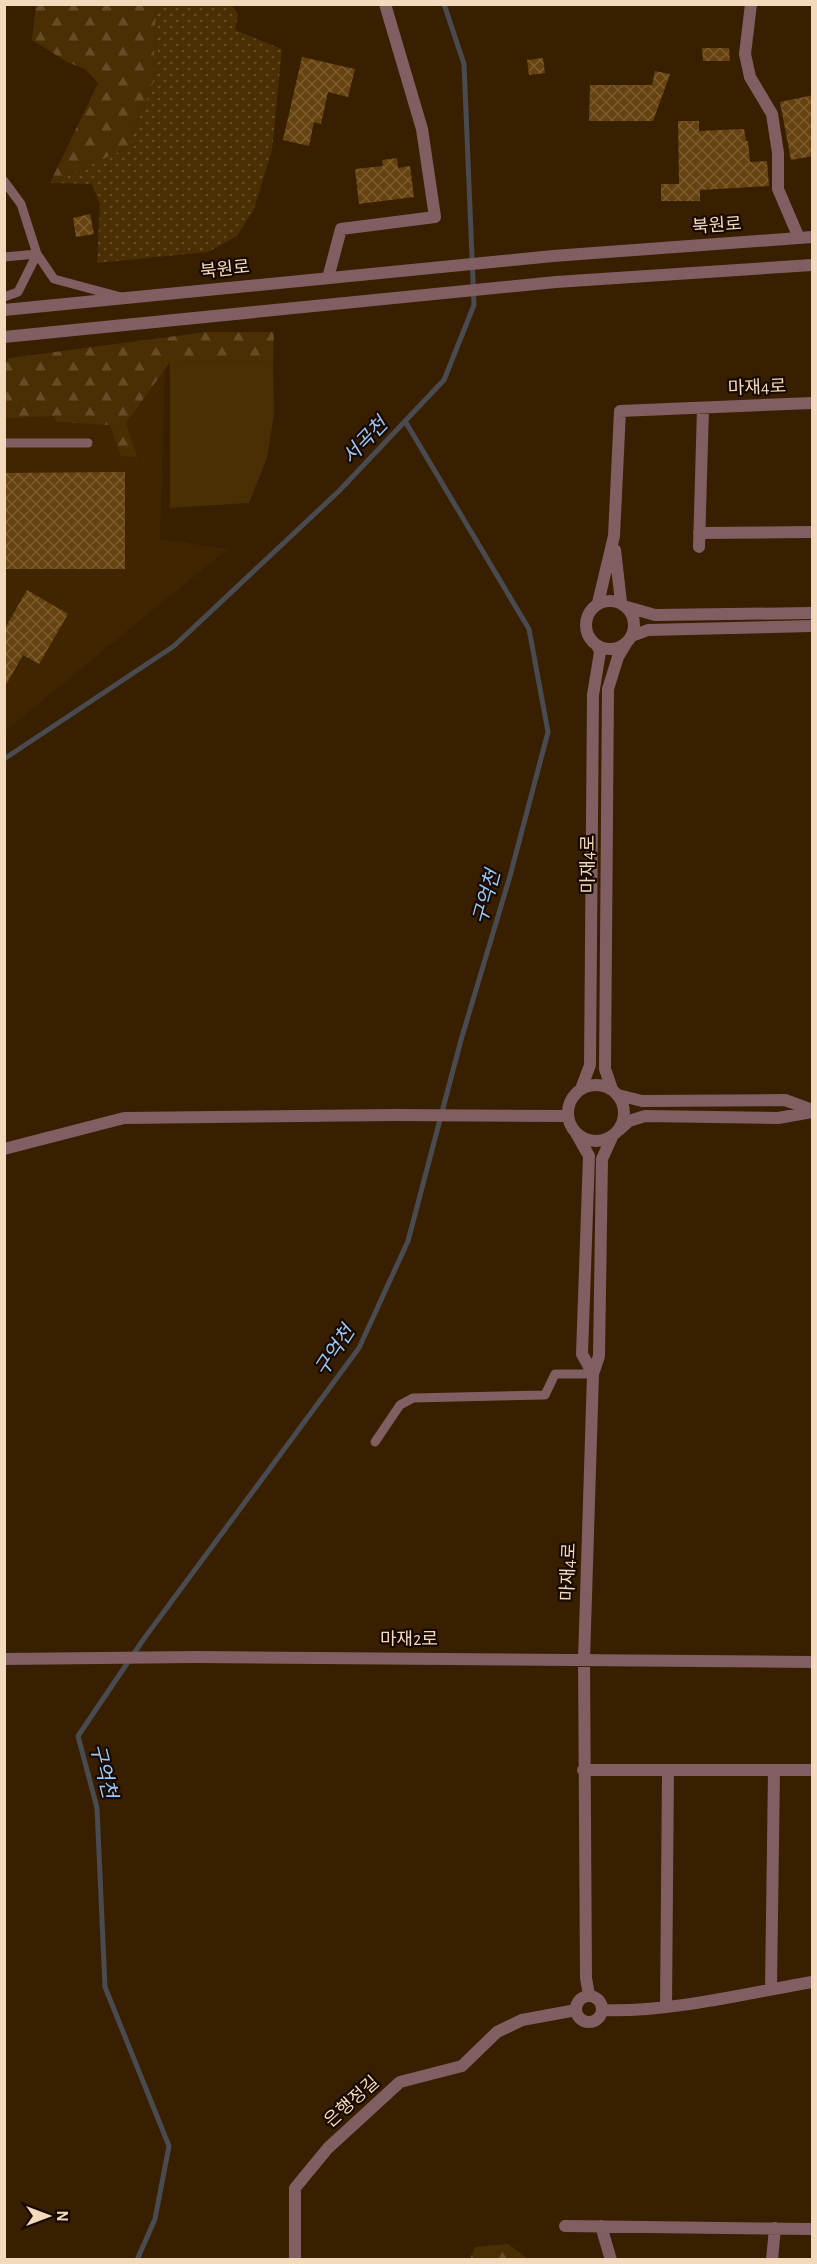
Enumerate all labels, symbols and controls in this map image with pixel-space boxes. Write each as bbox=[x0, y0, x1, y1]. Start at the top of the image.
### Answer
street label: 북원로 bbox=[692, 214, 742, 237]
street label: 북원로 bbox=[199, 257, 251, 282]
street label: 마재4로 bbox=[727, 377, 786, 398]
water label: 서곡천 bbox=[338, 412, 393, 468]
street label: 마재4로 bbox=[579, 835, 598, 893]
water label: 구억천 bbox=[469, 865, 504, 926]
water label: 구억천 bbox=[311, 1320, 360, 1380]
street label: 마재4로 bbox=[558, 1542, 579, 1601]
street label: 마재2로 bbox=[380, 1630, 438, 1649]
water label: 구억천 bbox=[87, 1742, 121, 1803]
street label: 은행정길 bbox=[320, 2072, 383, 2131]
north arrow bbox=[18, 2186, 78, 2246]
text: N bbox=[54, 2210, 70, 2222]

